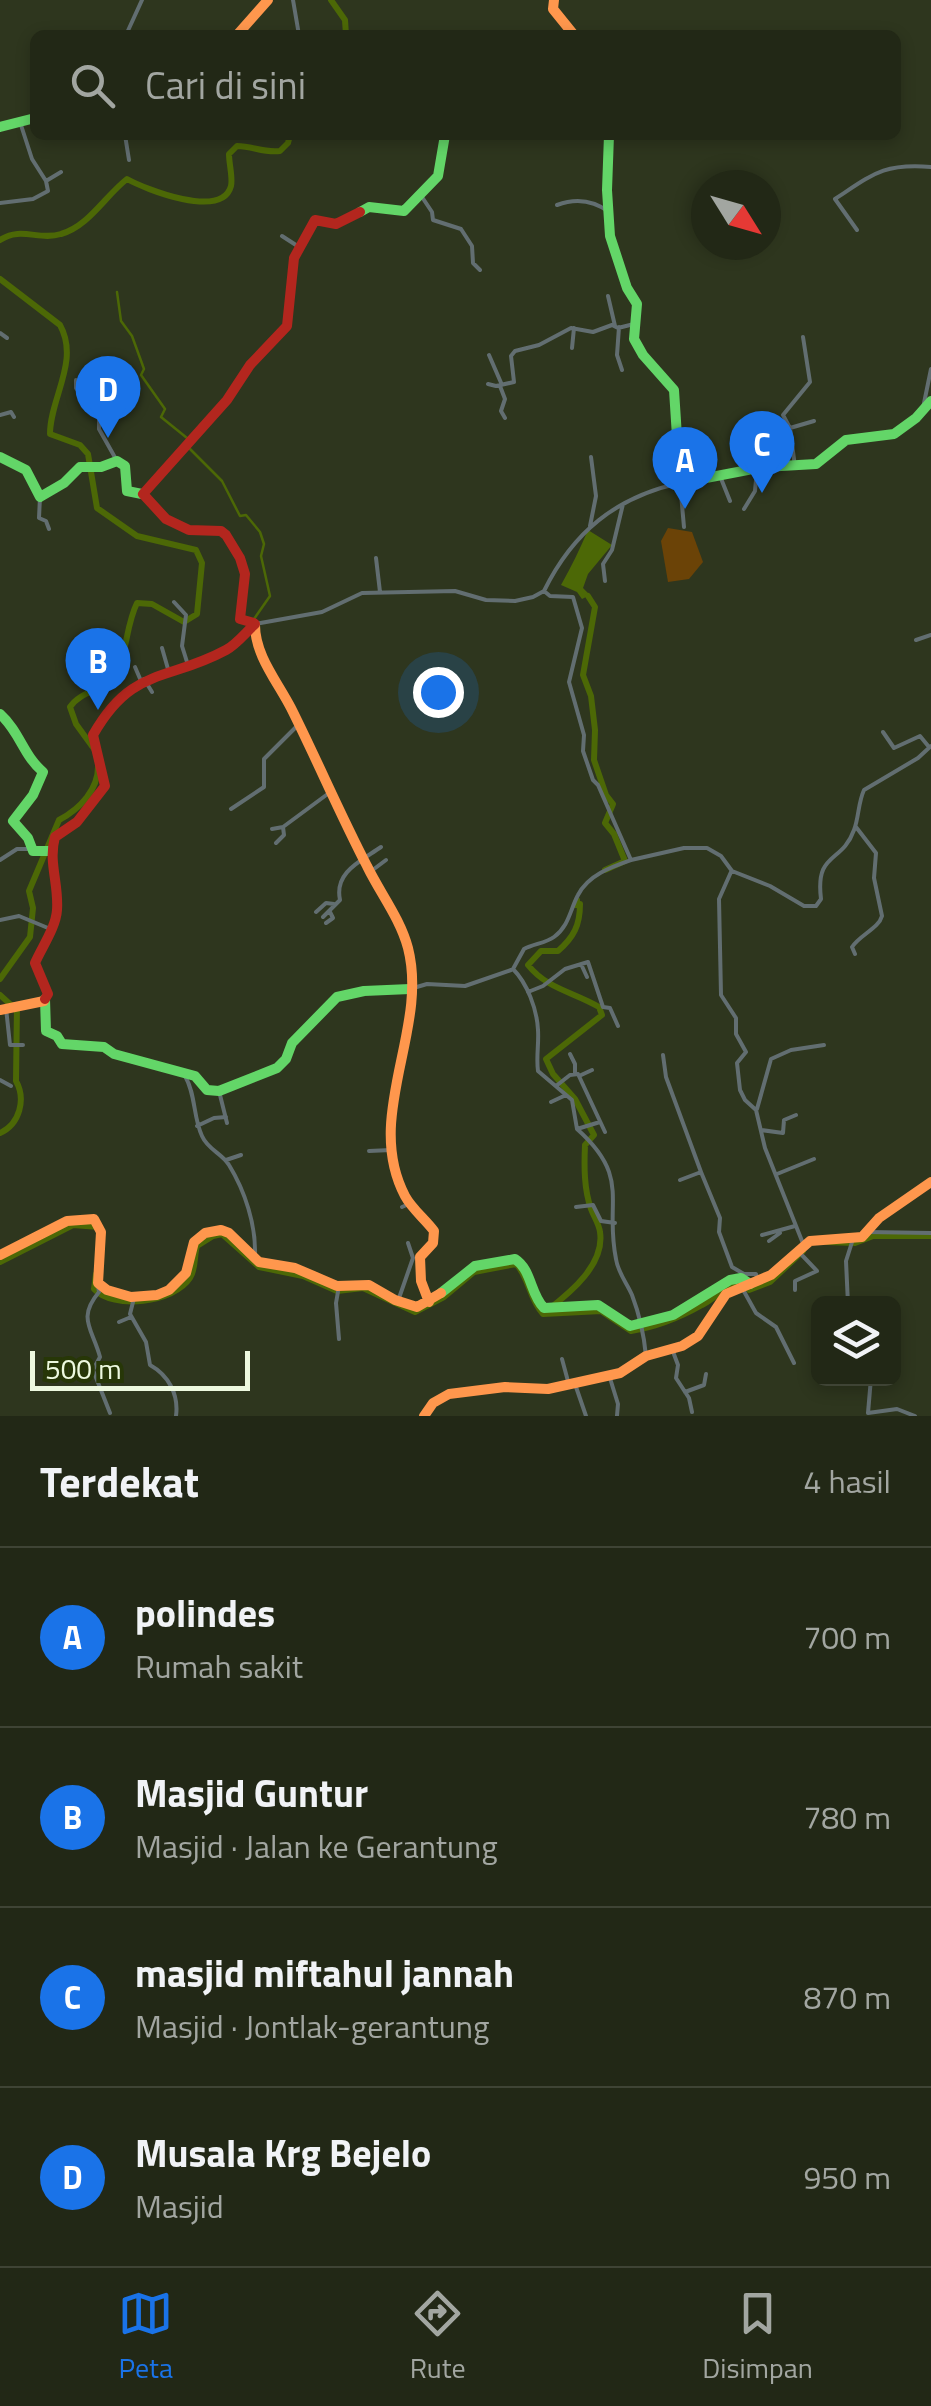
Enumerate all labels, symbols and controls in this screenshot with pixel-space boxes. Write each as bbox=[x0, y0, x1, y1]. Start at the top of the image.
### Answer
search box bbox=[30, 30, 901, 140]
text: Cari di sini bbox=[145, 56, 306, 114]
icon: search bbox=[65, 58, 120, 113]
north arrow bbox=[691, 170, 781, 260]
pin: D bbox=[76, 356, 140, 438]
pin: C bbox=[730, 410, 794, 493]
pin: A bbox=[652, 426, 718, 509]
pin: B bbox=[66, 628, 130, 710]
your location bbox=[413, 667, 464, 718]
map controls bbox=[811, 1296, 901, 1386]
button: layers bbox=[811, 1296, 901, 1386]
scale bar bbox=[30, 1346, 250, 1390]
text: 500 m bbox=[45, 1347, 122, 1390]
text: Terdekat bbox=[40, 1449, 199, 1513]
text: 4 hasil bbox=[804, 1457, 891, 1505]
text: polindes bbox=[135, 1584, 275, 1642]
text: A bbox=[63, 1613, 82, 1661]
text: 700 m bbox=[803, 1613, 891, 1661]
text: Rumah sakit bbox=[135, 1642, 303, 1690]
text: Masjid Guntur bbox=[135, 1764, 368, 1822]
text: B bbox=[63, 1793, 82, 1841]
text: 780 m bbox=[803, 1793, 891, 1841]
text: Masjid · Jalan ke Gerantung bbox=[135, 1822, 498, 1870]
text: masjid miftahul jannah bbox=[135, 1944, 514, 2002]
text: C bbox=[64, 1973, 81, 2021]
text: 870 m bbox=[803, 1973, 891, 2021]
text: Masjid · Jontlak-gerantung bbox=[135, 2002, 489, 2050]
text: Musala Krg Bejelo bbox=[135, 2124, 431, 2182]
text: D bbox=[62, 2153, 83, 2201]
text: 950 m bbox=[803, 2153, 891, 2201]
text: Masjid bbox=[135, 2182, 224, 2230]
tab: Peta bbox=[118, 2286, 173, 2389]
tab: Rute bbox=[410, 2286, 466, 2389]
tab: Disimpan bbox=[702, 2286, 813, 2389]

